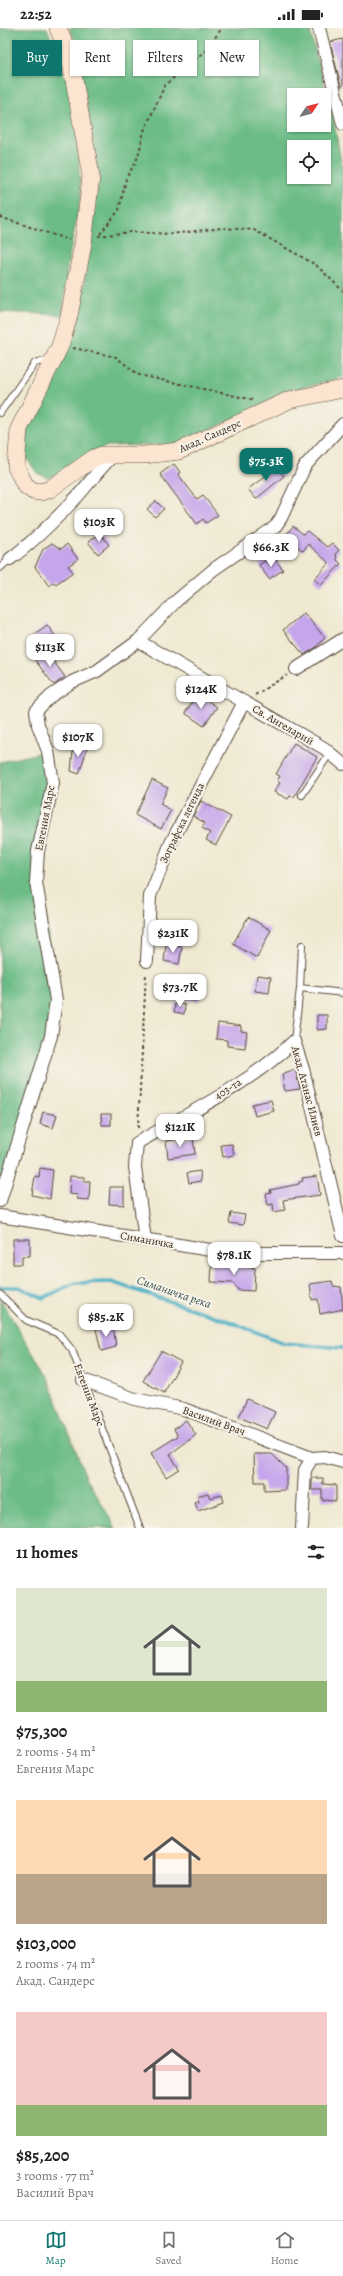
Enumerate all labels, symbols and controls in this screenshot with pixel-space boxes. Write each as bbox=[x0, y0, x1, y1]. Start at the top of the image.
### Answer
text: 22:52 bbox=[20, 4, 52, 24]
chip: Buy bbox=[12, 40, 62, 76]
chip: Rent bbox=[70, 40, 125, 76]
chip: Filters bbox=[133, 40, 197, 76]
chip: New bbox=[205, 40, 259, 76]
north arrow bbox=[287, 88, 331, 132]
map controls bbox=[287, 88, 331, 184]
button: locate bbox=[287, 140, 331, 184]
street label: Акад. Сандерс bbox=[176, 415, 244, 457]
pin: $75.3K bbox=[233, 448, 299, 482]
text: $75.3K bbox=[249, 452, 283, 469]
pin: $103K bbox=[71, 509, 127, 543]
text: $103K bbox=[83, 513, 115, 530]
pin: $66.3K bbox=[238, 534, 304, 568]
text: $66.3K bbox=[253, 538, 289, 555]
pin: $113K bbox=[22, 634, 78, 668]
text: $113K bbox=[35, 638, 65, 655]
pin: $124K bbox=[173, 676, 229, 710]
text: $124K bbox=[185, 680, 217, 697]
street label: Св. Ангеларий bbox=[250, 701, 316, 749]
pin: $107K bbox=[50, 724, 106, 758]
text: $107K bbox=[62, 728, 94, 745]
street label: Зографска легенда bbox=[156, 779, 208, 866]
street label: Евгения Марс bbox=[31, 784, 59, 852]
pin: $231K bbox=[145, 920, 201, 954]
text: $231K bbox=[157, 924, 189, 941]
pin: $73.7K bbox=[147, 974, 213, 1008]
text: $73.7K bbox=[163, 978, 197, 995]
street label: Акад. Атанас Илиев bbox=[287, 1043, 326, 1138]
street label: 403-та bbox=[212, 1074, 245, 1103]
pin: $121K bbox=[152, 1114, 208, 1148]
text: $121K bbox=[165, 1118, 195, 1135]
street label: Симаничка bbox=[119, 1228, 176, 1252]
pin: $78.1K bbox=[201, 1242, 267, 1276]
text: $78.1K bbox=[217, 1246, 251, 1263]
water label: Симаничка река bbox=[135, 1272, 214, 1312]
pin: $85.2K bbox=[73, 1304, 139, 1338]
text: $85.2K bbox=[88, 1308, 124, 1325]
street label: Евгения Марс bbox=[70, 1361, 108, 1429]
street label: Василий Врач bbox=[180, 1403, 248, 1439]
text: 11 homes bbox=[16, 1541, 78, 1564]
icon: filters bbox=[305, 1541, 327, 1563]
icon: home bbox=[136, 1614, 208, 1686]
text: $75,300 bbox=[16, 1720, 67, 1743]
text: 2 rooms · 54 m² bbox=[16, 1743, 95, 1760]
text: Евгения Марс bbox=[16, 1760, 94, 1777]
icon: home bbox=[136, 1826, 208, 1898]
text: $103,000 bbox=[16, 1932, 76, 1955]
text: 2 rooms · 74 m² bbox=[16, 1955, 95, 1972]
text: Акад. Сандерс bbox=[16, 1972, 95, 1989]
icon: home bbox=[136, 2038, 208, 2110]
text: $85,200 bbox=[16, 2144, 69, 2167]
text: 3 rooms · 77 m² bbox=[16, 2167, 94, 2184]
text: Василий Врач bbox=[16, 2184, 94, 2201]
tab: Map bbox=[45, 2229, 67, 2268]
tab: Saved bbox=[156, 2229, 182, 2268]
tab: Home bbox=[271, 2229, 298, 2268]

